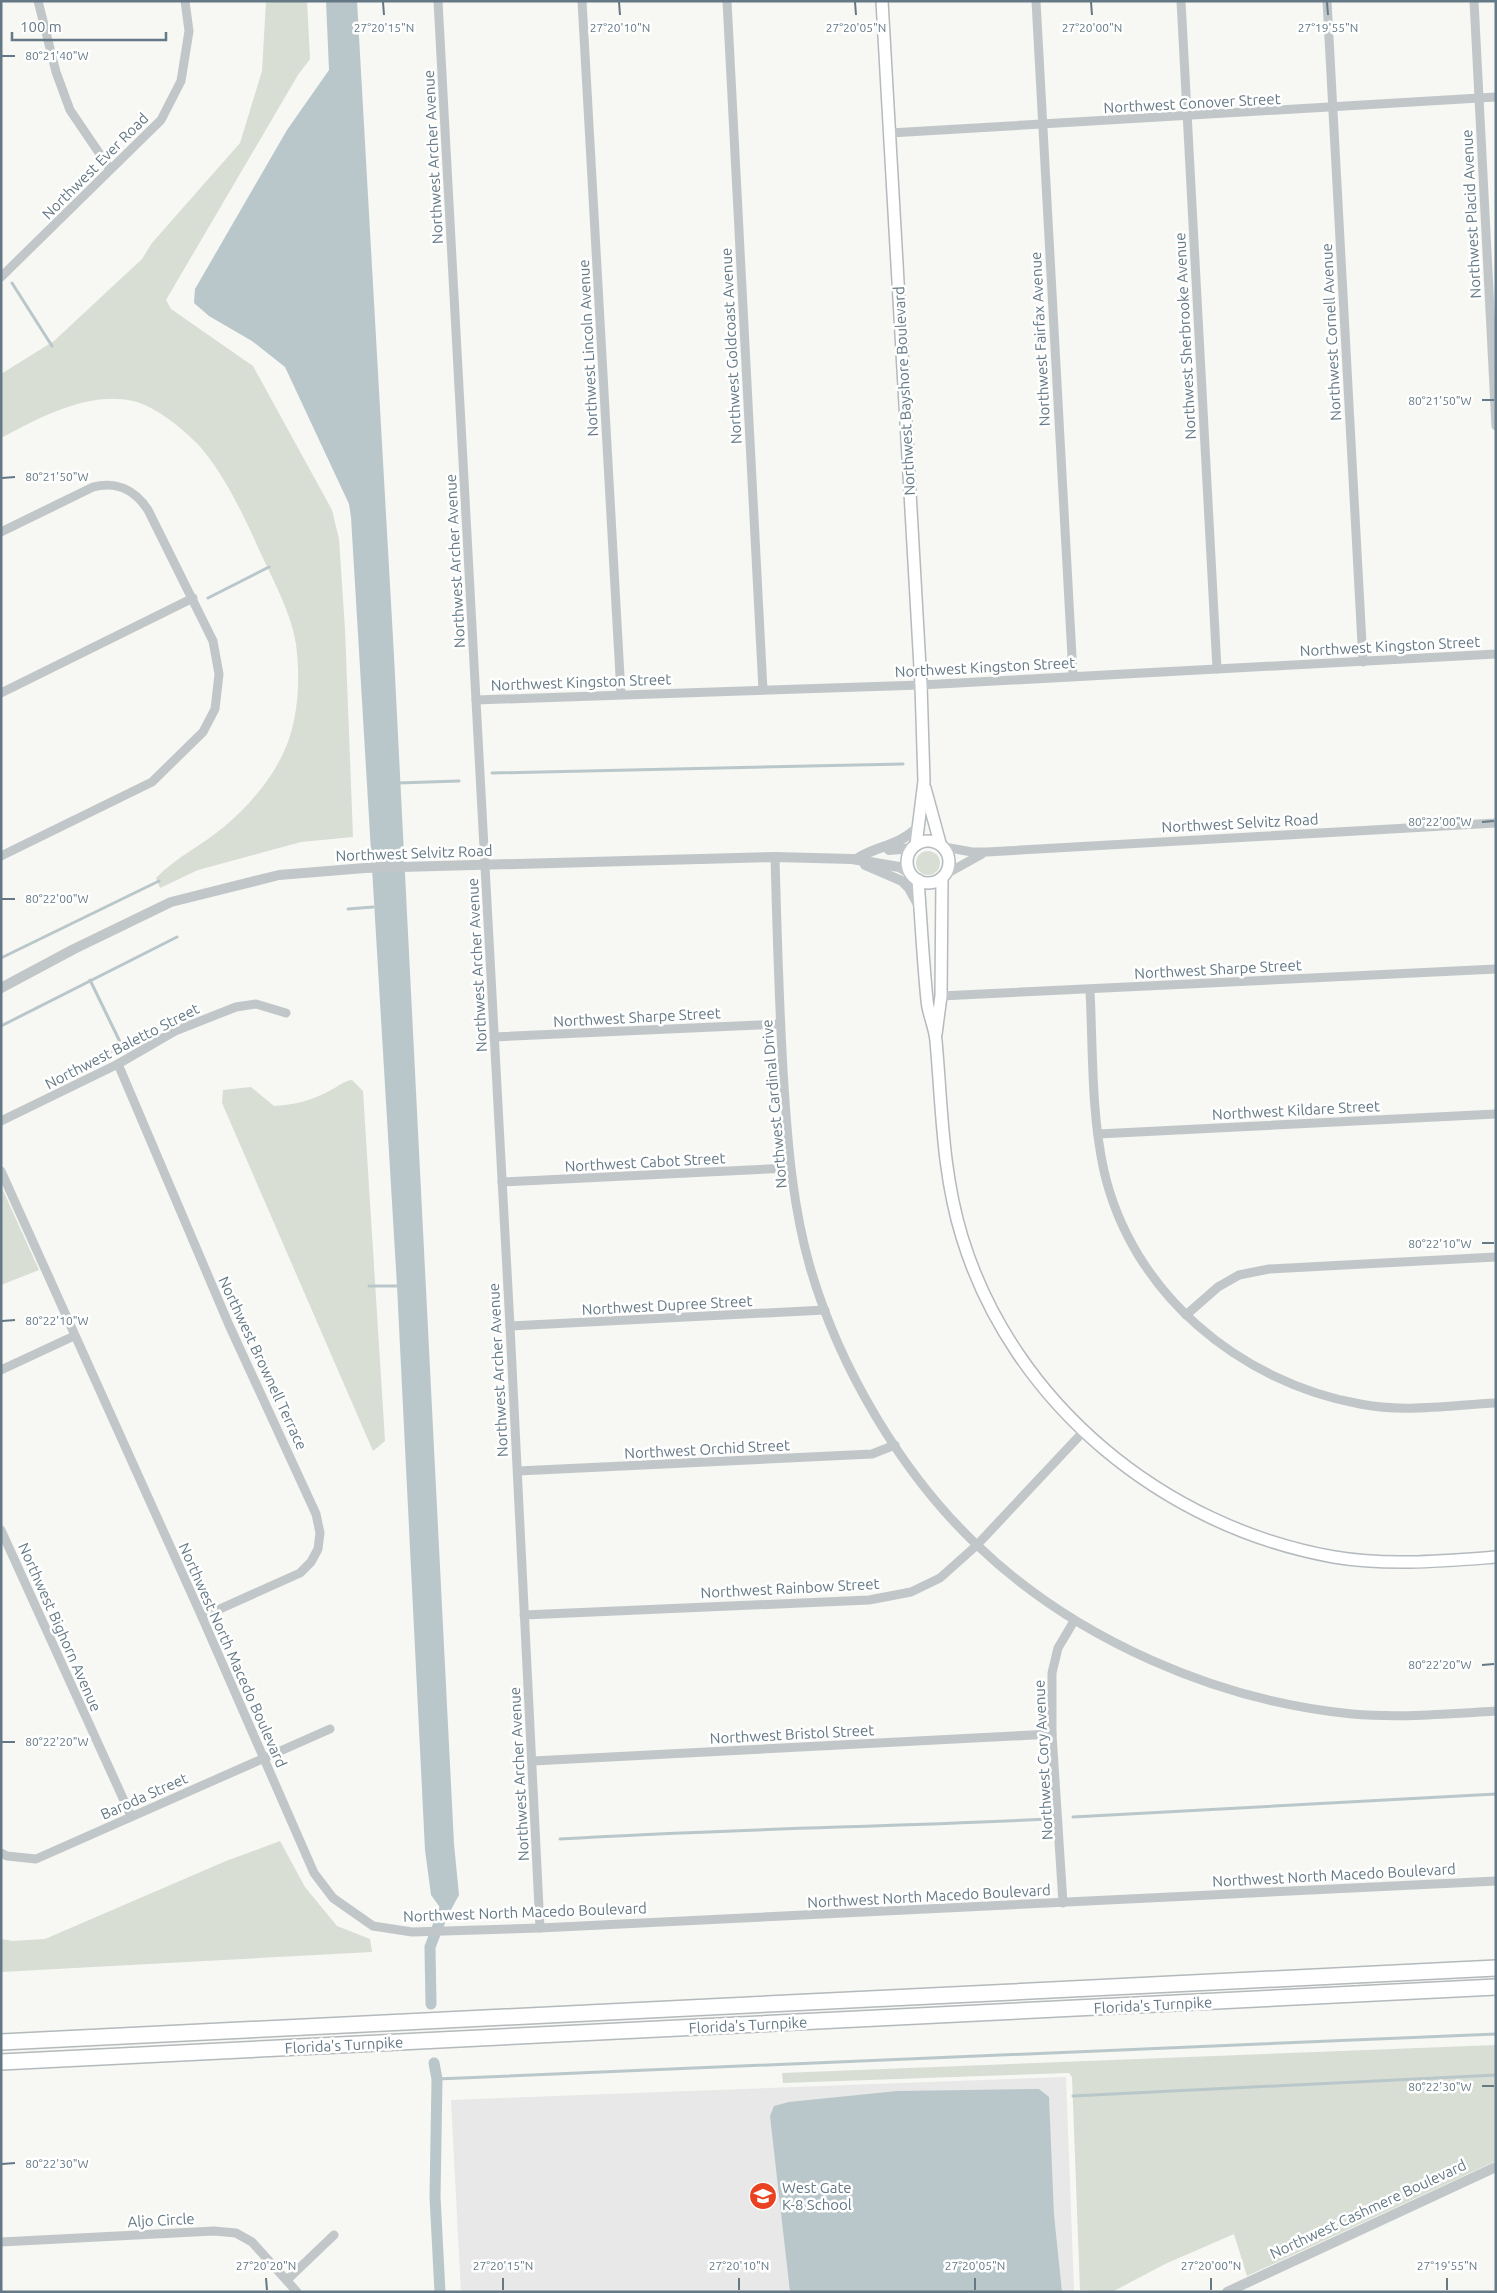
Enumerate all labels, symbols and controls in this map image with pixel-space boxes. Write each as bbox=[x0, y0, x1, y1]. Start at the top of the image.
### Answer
scale bar bbox=[12, 10, 166, 42]
text: 100 m bbox=[20, 18, 62, 35]
text: 27°20'15"N bbox=[354, 21, 414, 34]
text: 27°20'10"N bbox=[590, 21, 650, 34]
text: 27°20'05"N bbox=[826, 21, 886, 34]
text: 27°20'00"N bbox=[1062, 21, 1122, 34]
text: 27°19'55"N bbox=[1298, 21, 1358, 34]
text: 80°21'40"W bbox=[25, 49, 89, 62]
street label: Northwest Archer Avenue bbox=[420, 70, 446, 244]
street label: Northwest Conover Street bbox=[1103, 90, 1281, 116]
street label: Northwest Ever Road bbox=[38, 109, 152, 223]
street label: Northwest Placid Avenue bbox=[1458, 129, 1484, 299]
street label: Northwest Sherbrooke Avenue bbox=[1171, 232, 1199, 440]
street label: Northwest Cornell Avenue bbox=[1318, 243, 1344, 421]
street label: Northwest Goldcoast Avenue bbox=[717, 247, 745, 445]
street label: Northwest Fairfax Avenue bbox=[1027, 251, 1053, 427]
street label: Northwest Lincoln Avenue bbox=[575, 259, 601, 437]
street label: Northwest Bayshore Boulevard bbox=[890, 286, 918, 496]
text: 80°21'50"W bbox=[1408, 394, 1472, 407]
text: 80°21'50"W bbox=[25, 470, 89, 483]
street label: Northwest Archer Avenue bbox=[442, 474, 468, 648]
street label: Northwest Kingston Street bbox=[1299, 633, 1481, 659]
street label: Northwest Kingston Street bbox=[894, 654, 1076, 680]
street label: Northwest Kingston Street bbox=[490, 670, 672, 694]
street label: Northwest Selvitz Road bbox=[1161, 810, 1319, 836]
text: 80°22'00"W bbox=[1408, 815, 1472, 828]
street label: Northwest Selvitz Road bbox=[335, 842, 493, 864]
street label: Northwest Archer Avenue bbox=[464, 878, 490, 1052]
text: 80°22'00"W bbox=[25, 892, 89, 905]
street label: Northwest Sharpe Street bbox=[1134, 956, 1302, 982]
street label: Northwest Baletto Street bbox=[42, 1000, 202, 1092]
street label: Northwest Sharpe Street bbox=[553, 1004, 721, 1030]
street label: Northwest Cardinal Drive bbox=[758, 1019, 790, 1189]
street label: Northwest Kildare Street bbox=[1212, 1097, 1380, 1123]
street label: Northwest Cabot Street bbox=[564, 1149, 726, 1175]
text: 80°22'10"W bbox=[1408, 1237, 1472, 1250]
street label: Northwest Brownell Terrace bbox=[215, 1274, 311, 1452]
street label: Northwest Archer Avenue bbox=[485, 1283, 511, 1457]
street label: Northwest Dupree Street bbox=[581, 1292, 753, 1318]
text: 80°22'10"W bbox=[25, 1314, 89, 1327]
street label: Northwest Orchid Street bbox=[624, 1436, 790, 1462]
street label: Northwest Bighorn Avenue bbox=[15, 1540, 105, 1714]
street label: Northwest North Macedo Boulevard bbox=[176, 1540, 290, 1770]
street label: Northwest Rainbow Street bbox=[700, 1575, 880, 1601]
text: 80°22'20"W bbox=[1408, 1658, 1472, 1671]
street label: Northwest Cory Avenue bbox=[1030, 1679, 1056, 1841]
street label: Northwest Archer Avenue bbox=[506, 1687, 532, 1861]
street label: Northwest Bristol Street bbox=[709, 1721, 875, 1747]
text: 80°22'20"W bbox=[25, 1735, 89, 1748]
street label: Baroda Street bbox=[98, 1769, 190, 1823]
street label: Northwest North Macedo Boulevard bbox=[1212, 1860, 1456, 1890]
street label: Northwest North Macedo Boulevard bbox=[807, 1881, 1051, 1911]
street label: Northwest North Macedo Boulevard bbox=[403, 1899, 647, 1925]
street label: Florida's Turnpike bbox=[1093, 1993, 1213, 2017]
street label: Florida's Turnpike bbox=[688, 2013, 808, 2037]
street label: Florida's Turnpike bbox=[284, 2033, 404, 2057]
text: 80°22'30"W bbox=[1408, 2080, 1472, 2093]
street label: Northwest Cashmere Boulevard bbox=[1267, 2156, 1469, 2262]
text: 80°22'30"W bbox=[25, 2157, 89, 2170]
place label: West Gate K-8 School bbox=[782, 2179, 852, 2213]
school or university icon: West Gate K-8 School bbox=[748, 2181, 778, 2211]
street label: Aljo Circle bbox=[127, 2210, 195, 2230]
text: 27°20'20"N bbox=[236, 2259, 296, 2272]
text: 27°20'15"N bbox=[473, 2259, 533, 2272]
text: 27°20'10"N bbox=[709, 2259, 769, 2272]
text: 27°20'05"N bbox=[945, 2259, 1005, 2272]
text: 27°20'00"N bbox=[1181, 2259, 1241, 2272]
text: 27°19'55"N bbox=[1417, 2259, 1477, 2272]

